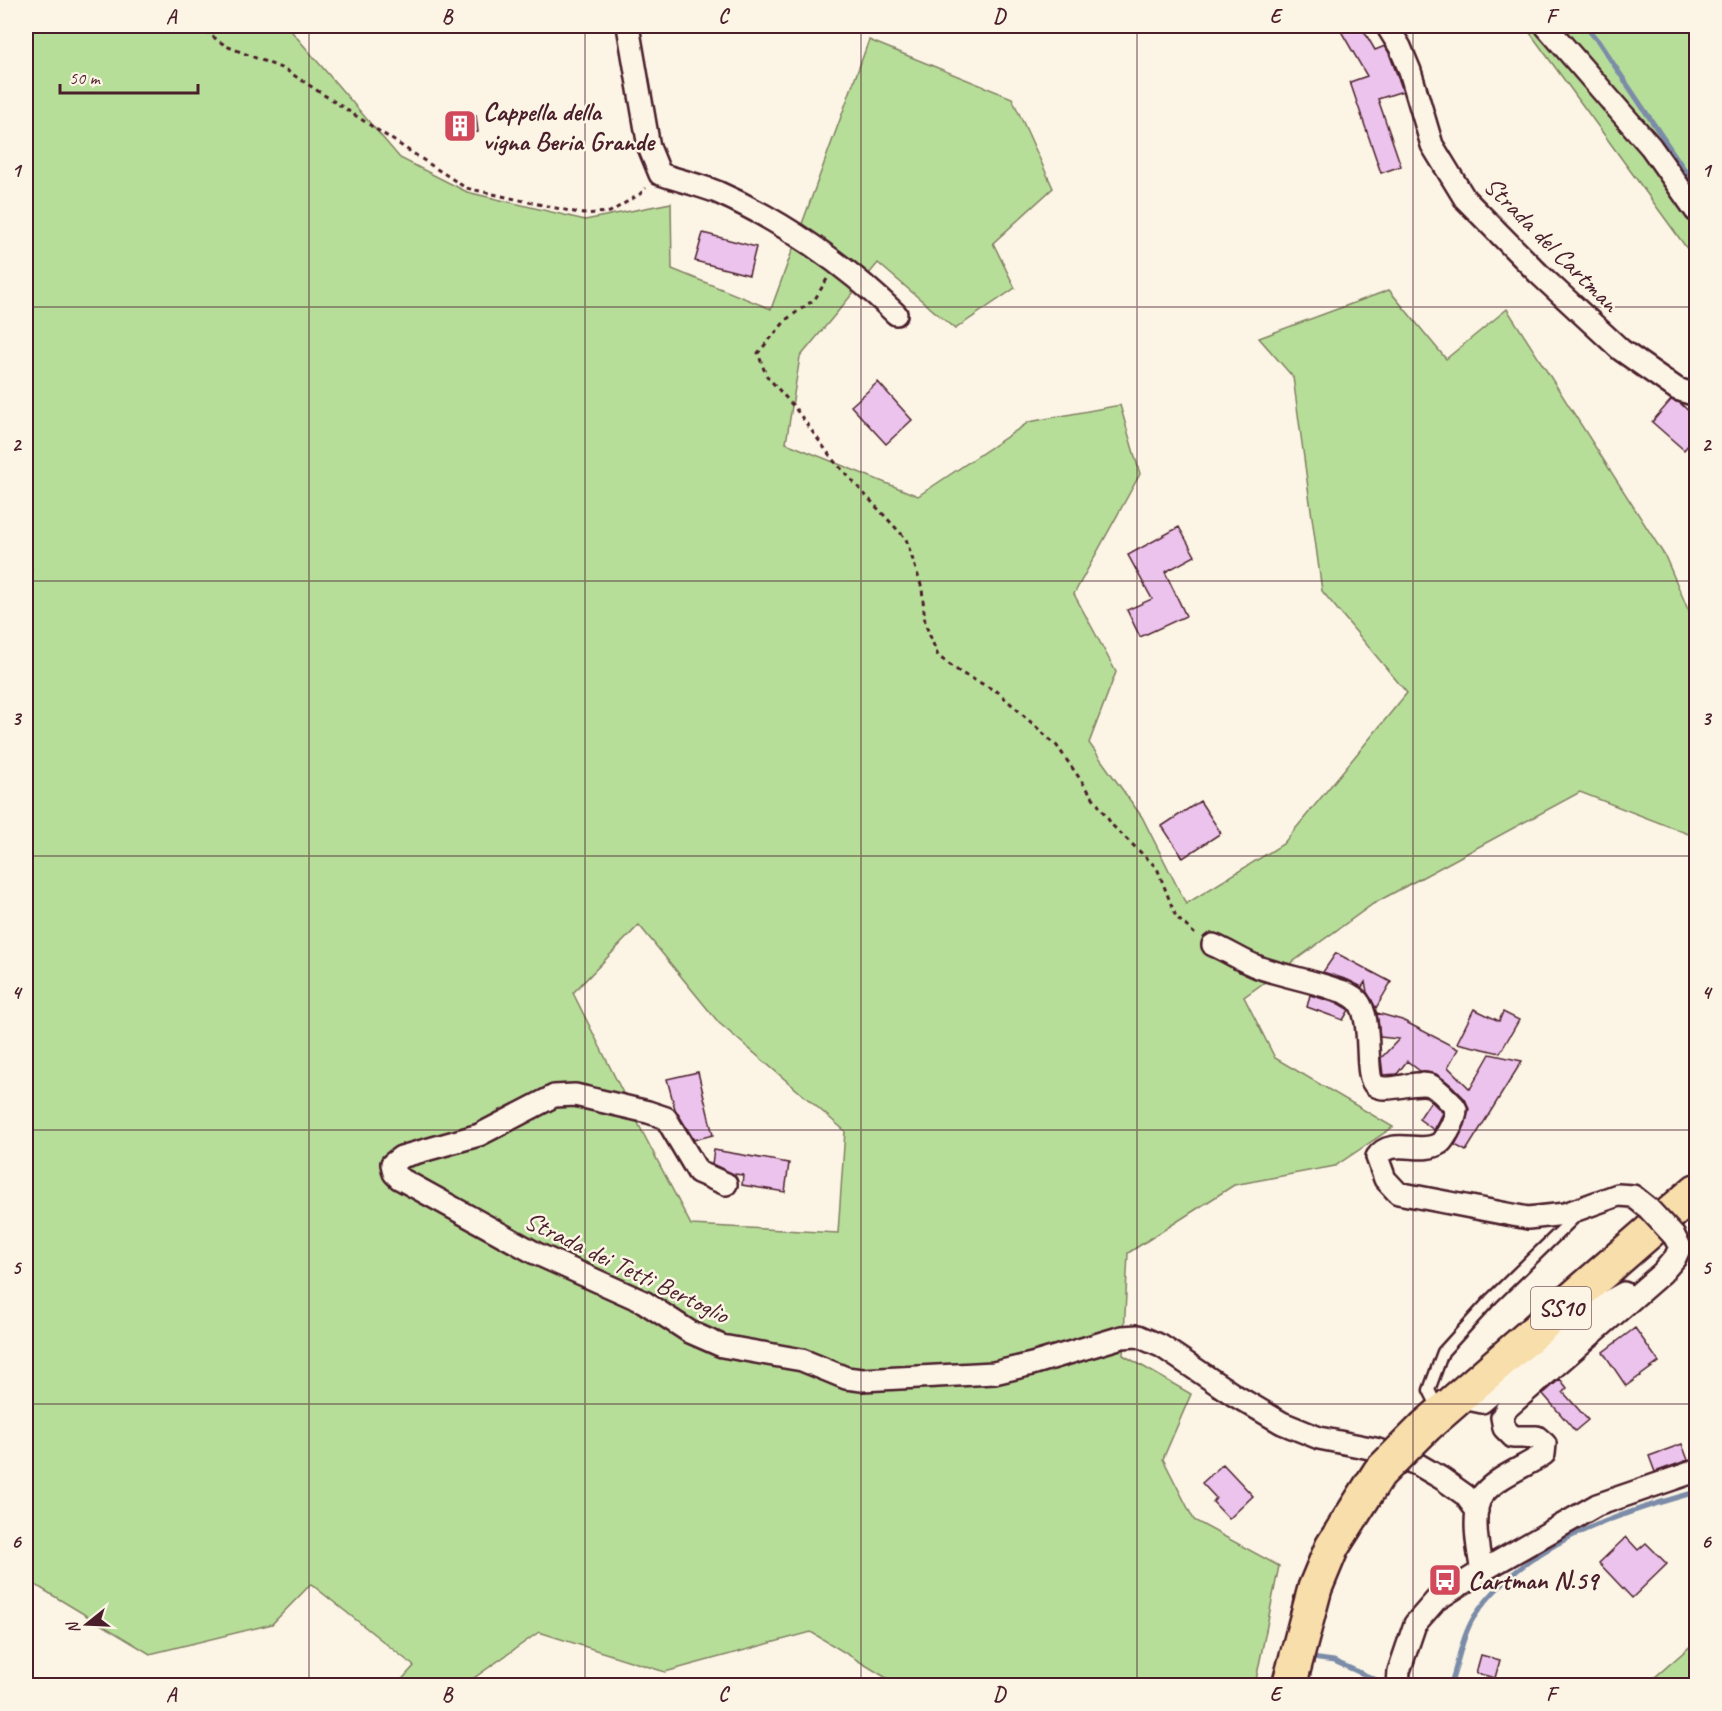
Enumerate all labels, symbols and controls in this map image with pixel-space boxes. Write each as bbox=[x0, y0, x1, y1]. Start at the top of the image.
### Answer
text: A bbox=[166, 4, 178, 29]
text: B bbox=[442, 4, 454, 29]
text: C bbox=[718, 4, 730, 29]
text: D bbox=[993, 4, 1007, 29]
text: E bbox=[1270, 4, 1284, 29]
text: F bbox=[1546, 4, 1560, 29]
scale bar bbox=[60, 57, 198, 95]
text: 50 m bbox=[69, 67, 102, 89]
place label: Cappella della vigna Beria Grande bbox=[483, 95, 656, 158]
building icon: Cappella della vigna Beria Grande bbox=[442, 108, 478, 144]
text: 1 bbox=[12, 158, 23, 183]
text: 1 bbox=[1702, 158, 1713, 183]
street label: Strada del Cartman bbox=[1477, 170, 1627, 320]
text: 2 bbox=[12, 432, 23, 457]
text: 2 bbox=[1702, 432, 1713, 457]
text: 3 bbox=[12, 706, 23, 731]
text: 3 bbox=[1702, 706, 1713, 731]
text: 4 bbox=[12, 980, 24, 1005]
text: 4 bbox=[1702, 980, 1714, 1005]
street label: Strada dei Tetti Bertoglio bbox=[519, 1204, 736, 1332]
text: 5 bbox=[12, 1255, 23, 1280]
text: 5 bbox=[1702, 1255, 1713, 1280]
road number: SS10 bbox=[1531, 1287, 1591, 1329]
text: 6 bbox=[11, 1529, 22, 1554]
text: 6 bbox=[1701, 1529, 1712, 1554]
bus stop icon: Cartman N.59 bbox=[1427, 1562, 1463, 1598]
place label: Cartman N.59 bbox=[1468, 1564, 1600, 1597]
north arrow bbox=[57, 1594, 117, 1654]
text: N bbox=[62, 1618, 85, 1636]
text: A bbox=[166, 1682, 178, 1707]
text: B bbox=[442, 1682, 454, 1707]
text: C bbox=[718, 1682, 730, 1707]
text: D bbox=[993, 1682, 1007, 1707]
text: E bbox=[1270, 1682, 1284, 1707]
text: F bbox=[1546, 1682, 1560, 1707]

